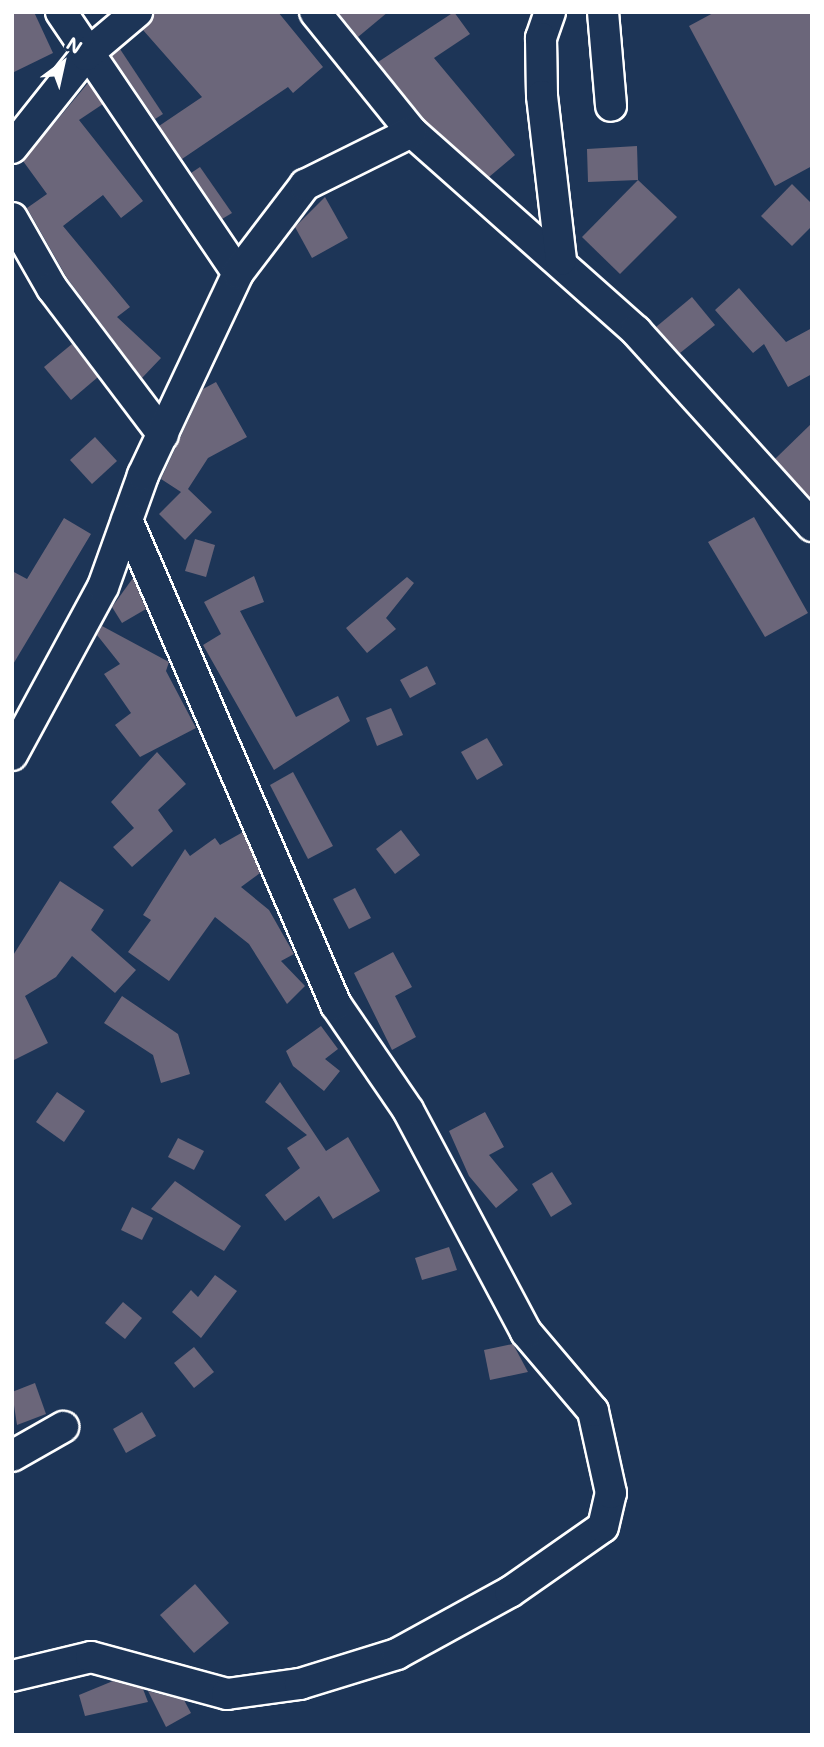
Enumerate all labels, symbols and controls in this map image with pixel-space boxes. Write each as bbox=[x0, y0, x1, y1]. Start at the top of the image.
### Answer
north arrow bbox=[28, 28, 98, 98]
text: N bbox=[62, 31, 88, 59]

